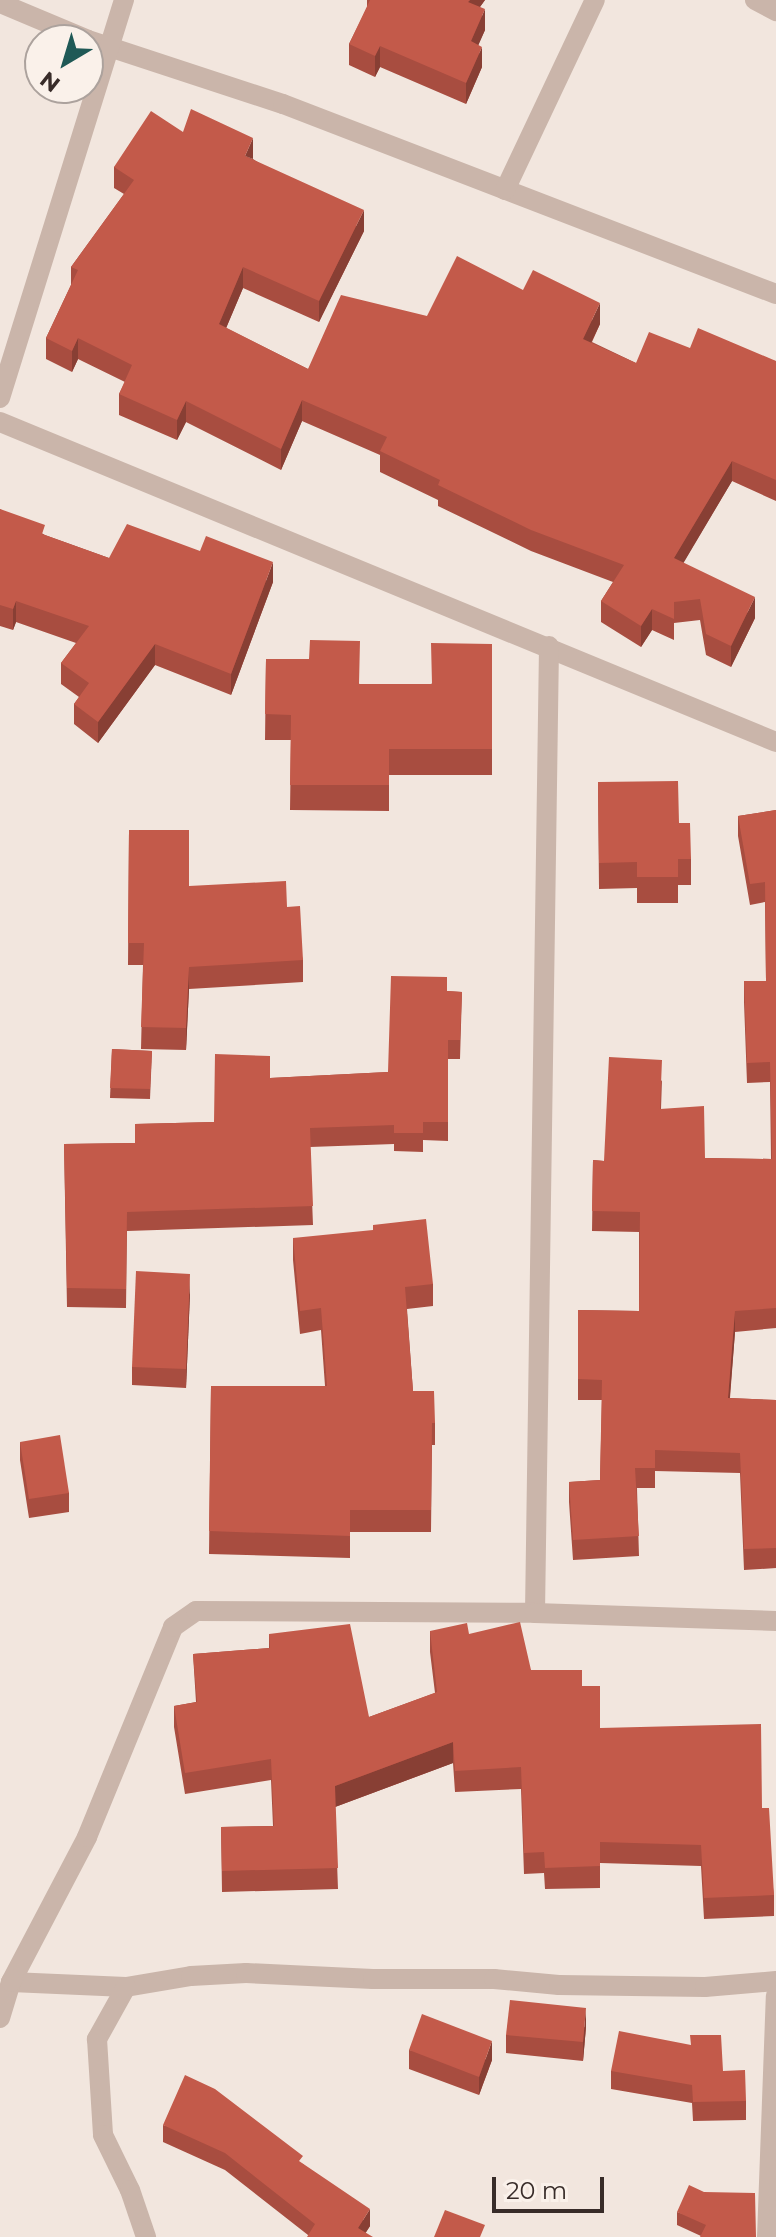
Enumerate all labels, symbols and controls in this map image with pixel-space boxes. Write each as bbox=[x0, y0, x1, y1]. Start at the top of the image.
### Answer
north arrow bbox=[24, 24, 104, 104]
text: N bbox=[35, 66, 65, 98]
scale bar bbox=[496, 2161, 608, 2211]
text: 20 m bbox=[506, 2176, 567, 2205]

